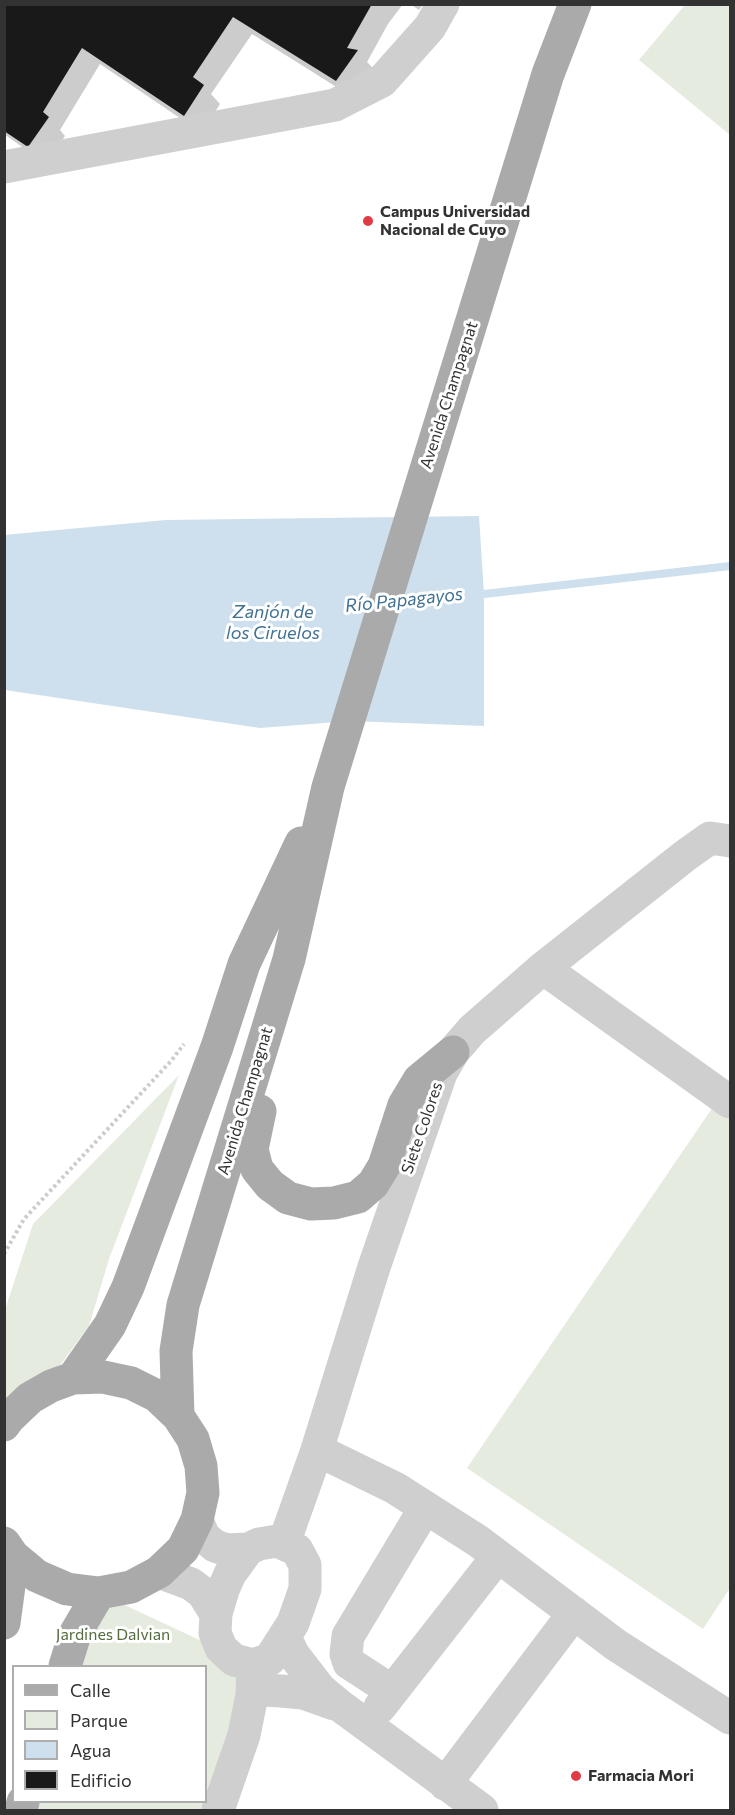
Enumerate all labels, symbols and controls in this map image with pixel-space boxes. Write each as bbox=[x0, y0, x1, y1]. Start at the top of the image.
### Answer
place label: Campus Universidad Nacional de Cuyo bbox=[380, 202, 530, 240]
marker: Campus Universidad Nacional de Cuyo bbox=[361, 214, 375, 228]
street label: Avenida Champagnat bbox=[416, 319, 482, 471]
water label: Río Papagayos bbox=[344, 583, 464, 617]
water label: Zanjón de los Ciruelos bbox=[226, 601, 320, 644]
street label: Avenida Champagnat bbox=[213, 1025, 277, 1177]
street label: Siete Colores bbox=[397, 1080, 447, 1176]
park label: Jardines Dalvian bbox=[56, 1625, 170, 1645]
legend bbox=[12, 1665, 207, 1803]
text: Calle bbox=[70, 1679, 110, 1701]
text: Parque bbox=[70, 1709, 128, 1731]
text: Agua bbox=[70, 1739, 111, 1761]
place label: Farmacia Mori bbox=[588, 1766, 694, 1786]
text: Edificio bbox=[70, 1769, 132, 1791]
marker: Farmacia Mori bbox=[569, 1769, 583, 1783]

